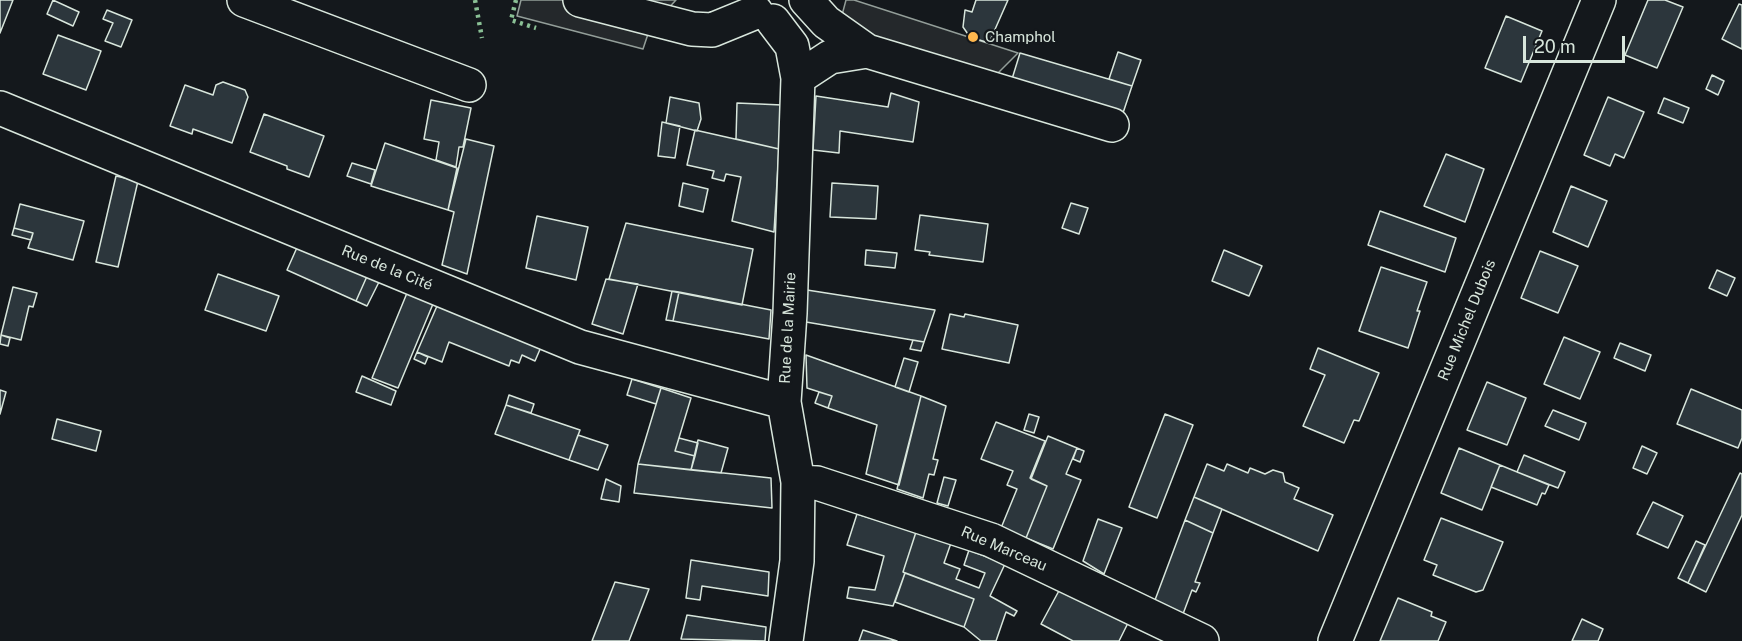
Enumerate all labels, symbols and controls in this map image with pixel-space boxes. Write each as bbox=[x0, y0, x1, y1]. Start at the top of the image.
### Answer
scale bar bbox=[1526, 24, 1628, 62]
place label: Champhol bbox=[985, 28, 1056, 46]
marker: Champhol bbox=[966, 30, 980, 44]
text: 20 m bbox=[1534, 36, 1576, 57]
street label: Rue de la Cité bbox=[339, 242, 435, 294]
street label: Rue Michel Dubois bbox=[1434, 257, 1500, 383]
street label: Rue de la Mairie bbox=[776, 272, 800, 384]
street label: Rue Marceau bbox=[958, 523, 1050, 575]

